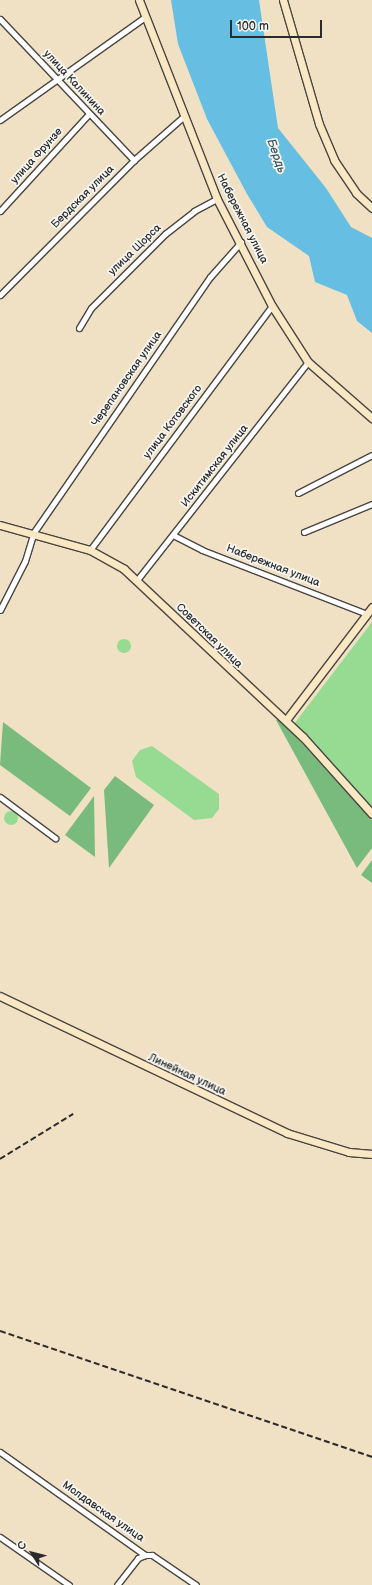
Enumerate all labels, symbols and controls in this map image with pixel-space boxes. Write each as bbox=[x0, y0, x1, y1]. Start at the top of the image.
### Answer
scale bar bbox=[232, 12, 324, 38]
text: 100 m bbox=[237, 19, 269, 34]
street label: улица Калинина bbox=[40, 48, 108, 118]
street label: улица Фрунзе bbox=[8, 125, 66, 187]
water label: Бердь bbox=[263, 137, 289, 175]
street label: Бердская улица bbox=[49, 163, 117, 231]
street label: Набережная улица bbox=[214, 172, 270, 266]
street label: улица Щорса bbox=[106, 222, 164, 278]
street label: Черепановская улица bbox=[89, 329, 165, 429]
street label: улица Котовского bbox=[141, 382, 205, 462]
street label: Искитимская улица bbox=[179, 422, 251, 510]
street label: Набережная улица bbox=[224, 542, 322, 590]
street label: Советская улица bbox=[173, 601, 245, 671]
street label: Линейная улица bbox=[146, 1051, 228, 1099]
street label: Молдавская улица bbox=[59, 1479, 147, 1545]
north arrow bbox=[12, 1533, 52, 1573]
text: С bbox=[14, 1539, 29, 1553]

